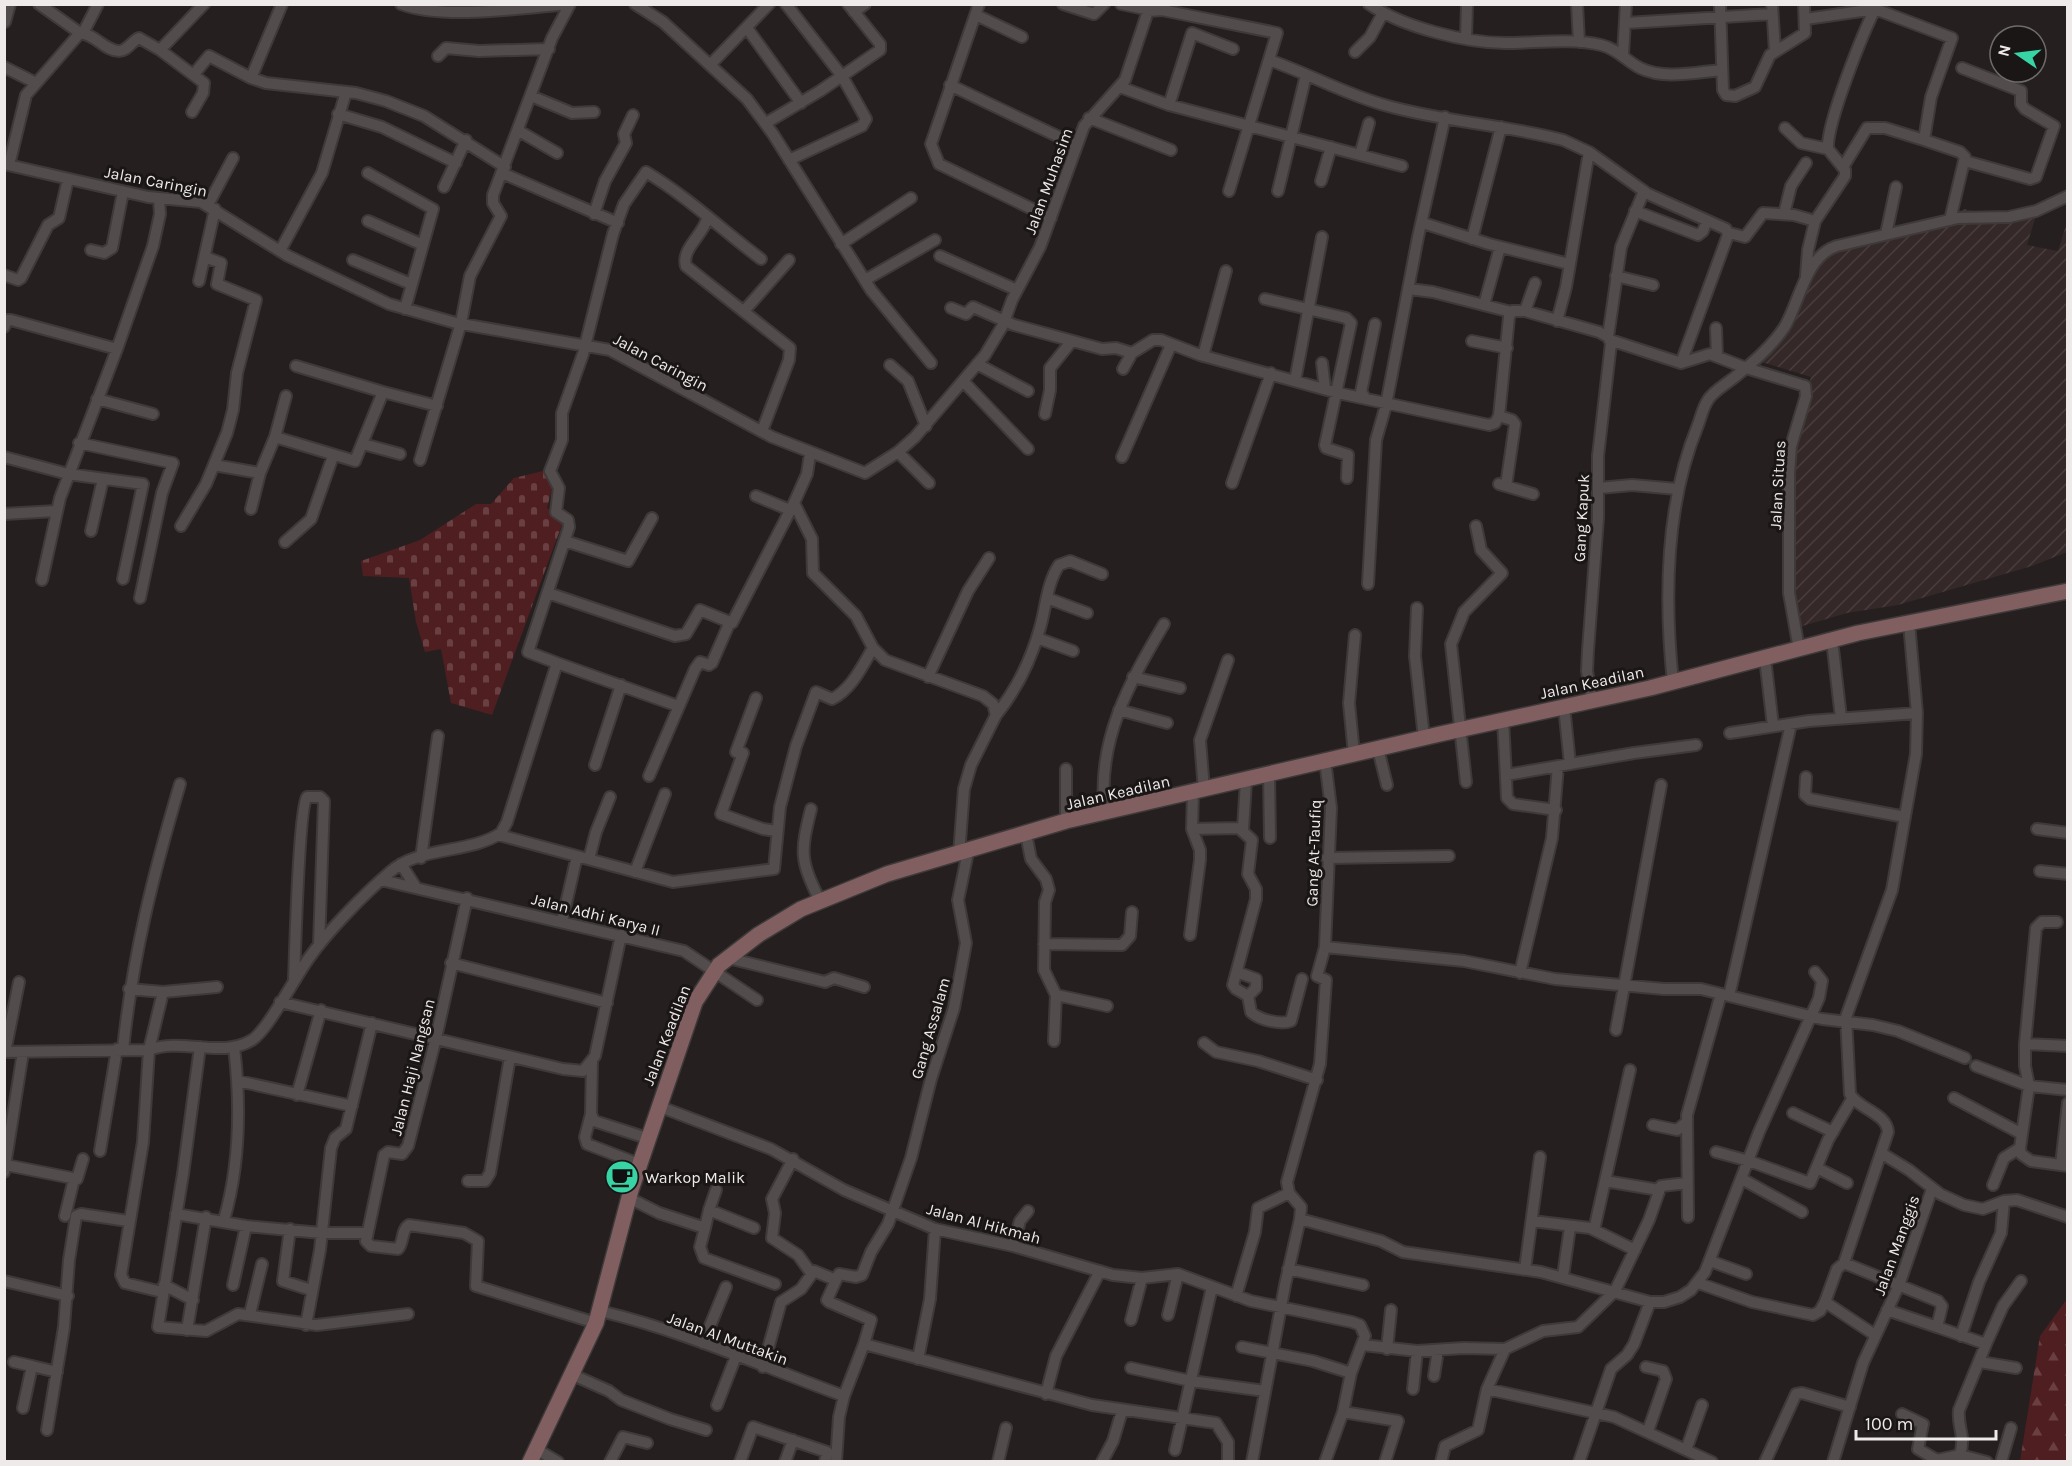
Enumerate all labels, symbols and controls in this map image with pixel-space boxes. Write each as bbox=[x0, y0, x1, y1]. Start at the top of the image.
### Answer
north arrow bbox=[1988, 24, 2048, 84]
text: N bbox=[1993, 43, 2015, 58]
street label: Jalan Muhasim bbox=[1020, 125, 1077, 237]
street label: Jalan Caringin bbox=[103, 162, 209, 201]
street label: Jalan Caringin bbox=[610, 330, 711, 395]
street label: Jalan Situas bbox=[1766, 440, 1789, 530]
street label: Gang Kapuk bbox=[1570, 473, 1593, 563]
street label: Jalan Keadilan bbox=[1538, 662, 1646, 703]
street label: Jalan Keadilan bbox=[1064, 771, 1172, 814]
street label: Gang At-Taufiq bbox=[1302, 799, 1325, 907]
street label: Jalan Adhi Karya II bbox=[529, 889, 662, 940]
street label: Gang Assalam bbox=[907, 975, 954, 1081]
street label: Jalan Keadilan bbox=[639, 982, 694, 1088]
street label: Jalan Haji Nangsan bbox=[386, 997, 439, 1138]
cafe icon: Warkop Malik bbox=[604, 1159, 640, 1195]
place label: Warkop Malik bbox=[645, 1168, 745, 1187]
street label: Jalan Manggis bbox=[1870, 1192, 1923, 1298]
street label: Jalan Al Hikmah bbox=[925, 1199, 1043, 1248]
street label: Jalan Al Muttakin bbox=[665, 1308, 791, 1369]
scale bar bbox=[1856, 1403, 1996, 1441]
text: 100 m bbox=[1865, 1413, 1913, 1435]

